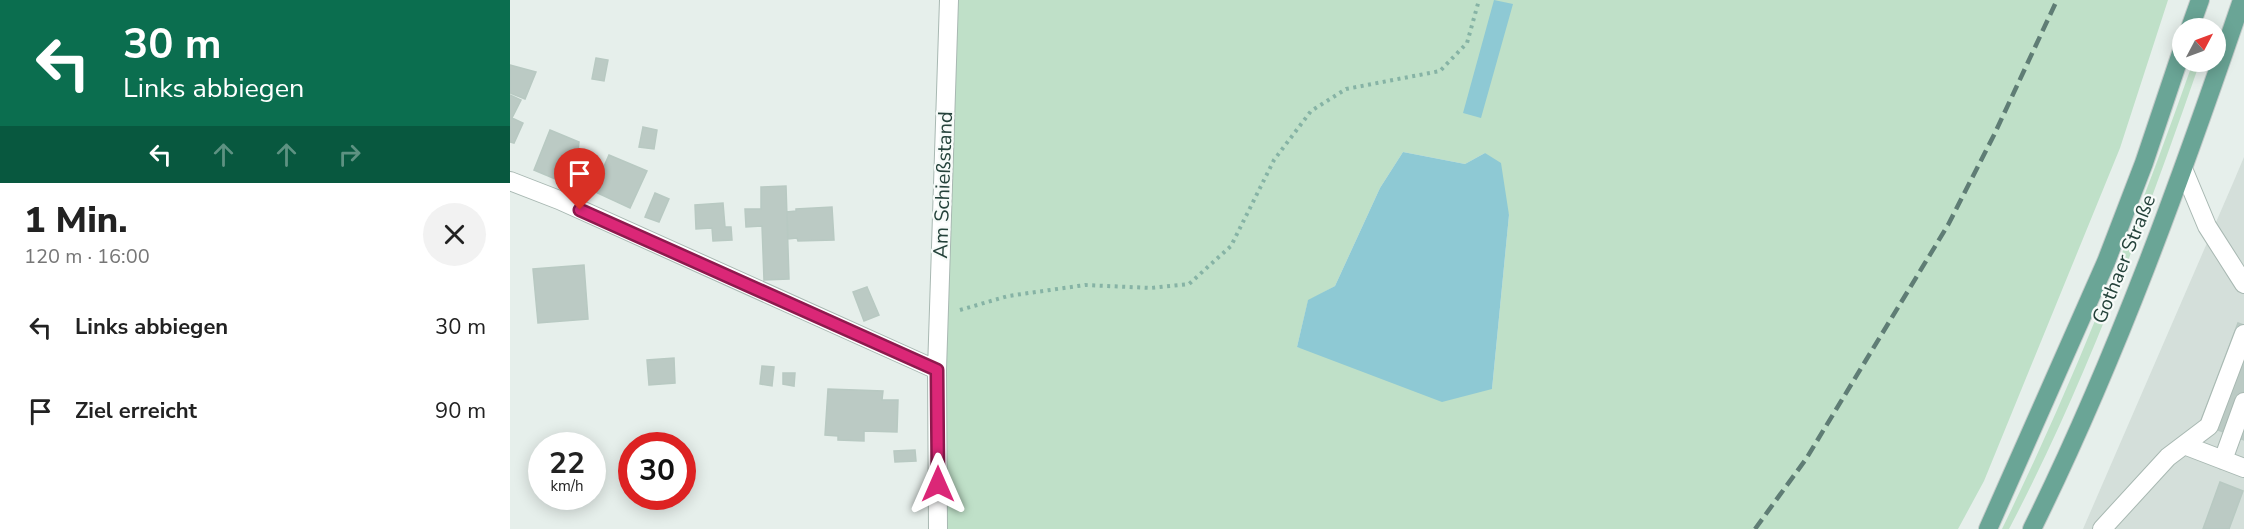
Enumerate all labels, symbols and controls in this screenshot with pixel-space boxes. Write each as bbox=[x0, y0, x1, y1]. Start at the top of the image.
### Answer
text: 30 m bbox=[123, 16, 222, 73]
north arrow bbox=[2172, 18, 2226, 72]
map controls bbox=[2172, 18, 2226, 72]
icon: left bbox=[24, 24, 102, 102]
text: Links abbiegen bbox=[123, 70, 304, 107]
street label: Am Schießstand bbox=[927, 111, 959, 259]
icon: left bbox=[144, 138, 177, 171]
icon: ahead bbox=[207, 138, 240, 171]
icon: ahead bbox=[270, 138, 303, 171]
icon: right bbox=[333, 138, 366, 171]
pin bbox=[554, 148, 605, 210]
icon: arrive bbox=[563, 157, 596, 190]
street label: Gothaer Straße bbox=[2086, 190, 2162, 328]
text: 1 Min. bbox=[24, 196, 128, 245]
button: close bbox=[423, 203, 486, 266]
text: 120 m · 16:00 bbox=[24, 243, 150, 270]
icon: left bbox=[24, 311, 57, 344]
text: Links abbiegen bbox=[75, 312, 228, 342]
text: 30 m bbox=[435, 312, 486, 342]
icon: arrive bbox=[24, 395, 57, 428]
text: Ziel erreicht bbox=[75, 396, 197, 426]
text: 90 m bbox=[435, 396, 486, 426]
speed limit sign: 30 bbox=[618, 432, 696, 510]
text: 22 bbox=[549, 443, 585, 484]
position arrow bbox=[906, 452, 970, 516]
text: km/h bbox=[550, 476, 584, 496]

